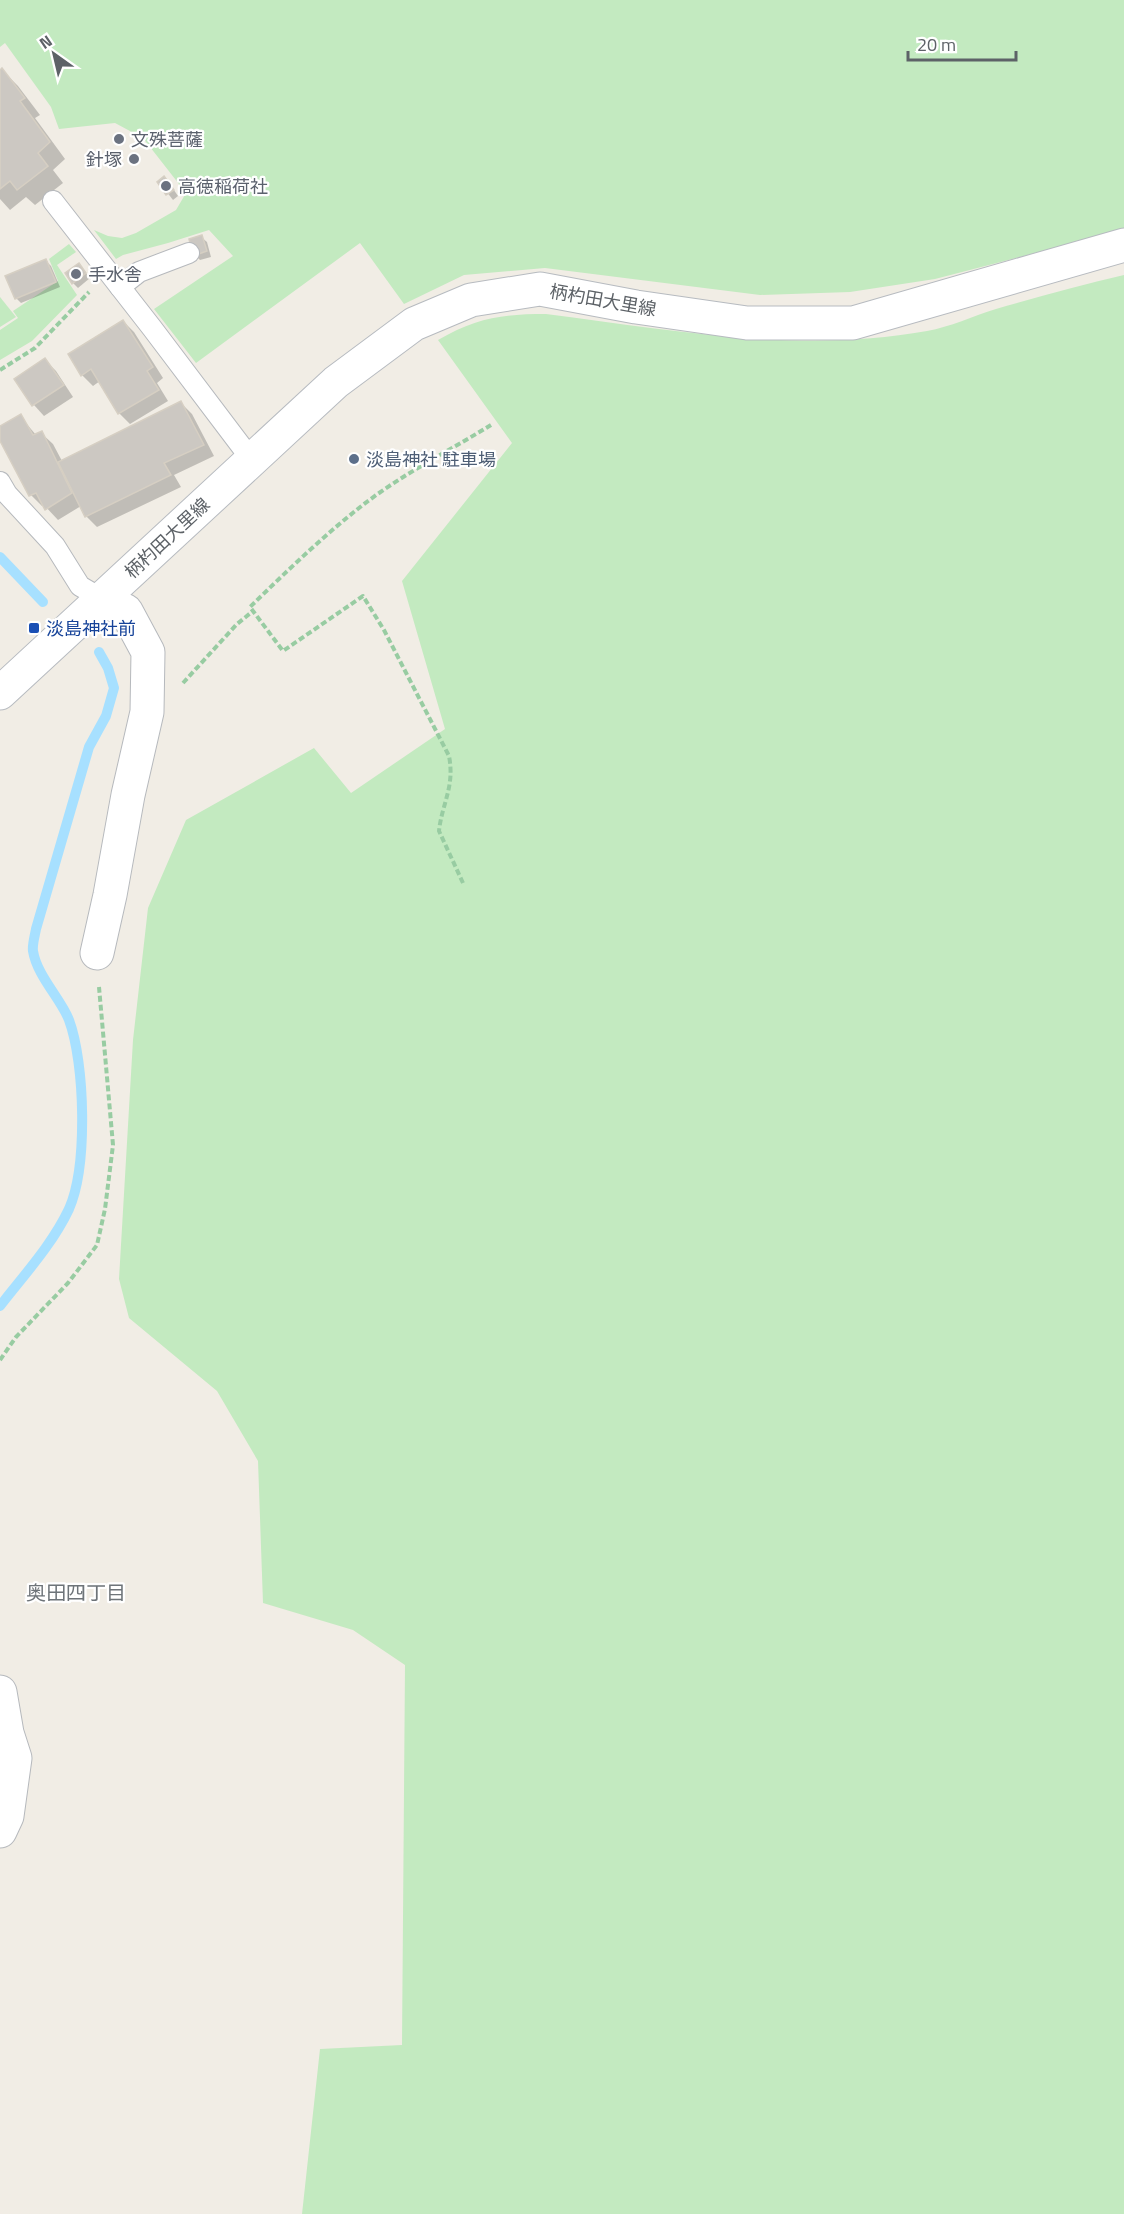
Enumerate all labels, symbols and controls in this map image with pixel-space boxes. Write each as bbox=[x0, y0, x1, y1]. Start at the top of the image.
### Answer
north arrow bbox=[24, 24, 84, 84]
scale bar bbox=[908, 24, 1016, 62]
text: N bbox=[34, 29, 57, 55]
text: 20 m bbox=[917, 31, 956, 58]
place label: 文殊菩薩 bbox=[131, 126, 203, 153]
marker: 文殊菩薩 bbox=[112, 132, 126, 146]
place label: 針塚 bbox=[86, 146, 122, 173]
marker: 針塚 bbox=[127, 152, 141, 166]
place label: 高徳稲荷社 bbox=[178, 173, 268, 200]
marker: 高徳稲荷社 bbox=[159, 179, 173, 193]
place label: 手水舎 bbox=[88, 261, 142, 288]
marker: 手水舎 bbox=[69, 267, 83, 281]
street label: 柄杓田大里線 bbox=[547, 277, 659, 323]
place label: 淡島神社 駐車場 bbox=[366, 446, 496, 473]
marker: 淡島神社 駐車場 bbox=[347, 452, 361, 466]
street label: 柄杓田大里線 bbox=[118, 491, 216, 585]
place label: 淡島神社前 bbox=[46, 615, 136, 642]
marker: 淡島神社前 bbox=[27, 621, 41, 635]
district label: 奥田四丁目 bbox=[26, 1577, 126, 1608]

